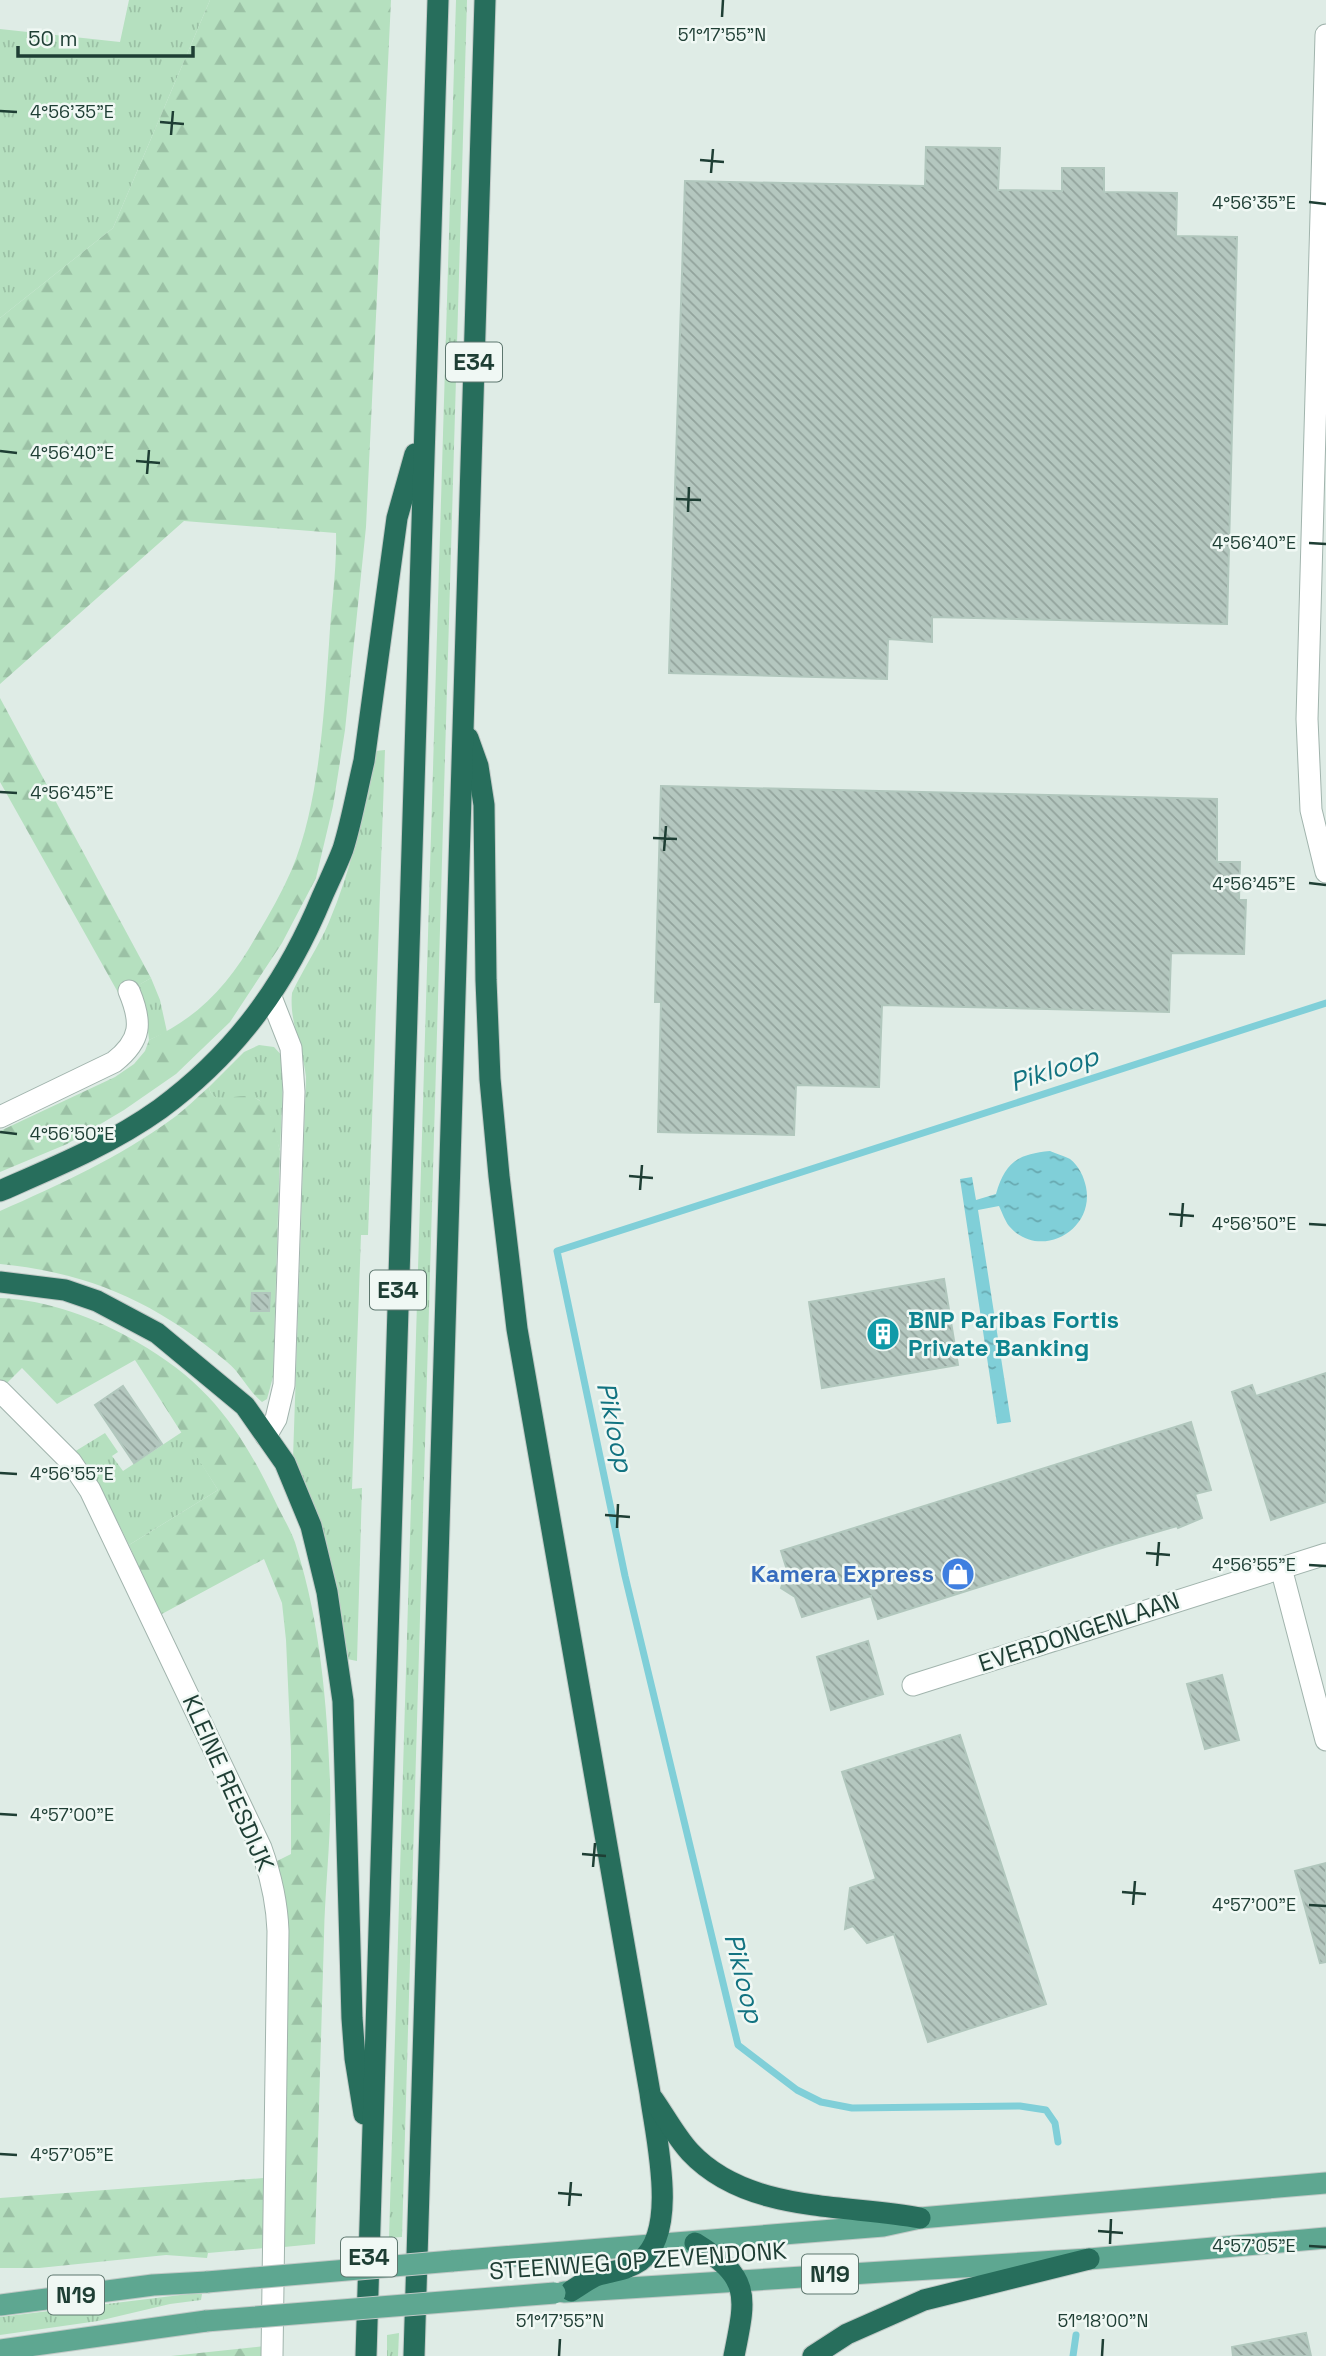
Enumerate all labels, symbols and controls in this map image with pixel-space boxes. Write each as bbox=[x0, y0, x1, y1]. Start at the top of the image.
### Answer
scale bar bbox=[18, 14, 192, 58]
text: 51°17'55"N bbox=[678, 23, 766, 46]
text: 50 m bbox=[28, 25, 78, 52]
text: 4°56'35"E bbox=[30, 100, 114, 123]
text: 4°56'35"E bbox=[1212, 191, 1296, 214]
road number: E34 bbox=[446, 342, 502, 382]
text: 4°56'40"E bbox=[30, 441, 114, 464]
text: 4°56'40"E bbox=[1212, 531, 1296, 554]
text: 4°56'45"E bbox=[30, 781, 114, 804]
text: 4°56'45"E bbox=[1212, 872, 1296, 895]
water label: Pikloop bbox=[1005, 1038, 1104, 1099]
text: 4°56'50"E bbox=[30, 1122, 114, 1145]
text: 4°56'50"E bbox=[1212, 1212, 1296, 1235]
road number: E34 bbox=[370, 1270, 426, 1310]
place label: BNP Paribas Fortis Private Banking bbox=[908, 1304, 1119, 1363]
building icon: BNP Paribas Fortis Private Banking bbox=[864, 1315, 902, 1353]
water label: Pikloop bbox=[589, 1379, 641, 1476]
text: 4°56'55"E bbox=[30, 1462, 114, 1485]
text: 4°56'55"E bbox=[1212, 1553, 1296, 1576]
shop icon: Kamera Express bbox=[939, 1555, 977, 1593]
place label: Kamera Express bbox=[751, 1558, 934, 1589]
street label: EVERDONGENLAAN bbox=[974, 1584, 1183, 1679]
street label: KLEINE REESDIJK bbox=[176, 1690, 281, 1876]
text: 4°57'00"E bbox=[30, 1803, 114, 1826]
text: 4°57'00"E bbox=[1212, 1893, 1296, 1916]
water label: Pikloop bbox=[716, 1930, 772, 2028]
text: 4°57'05"E bbox=[30, 2143, 114, 2166]
text: 4°57'05"E bbox=[1212, 2234, 1296, 2257]
street label: STEENWEG OP ZEVENDONK bbox=[488, 2235, 788, 2286]
road number: E34 bbox=[341, 2238, 397, 2276]
road number: N19 bbox=[802, 2254, 858, 2294]
road number: N19 bbox=[48, 2276, 104, 2314]
text: 51°17'55"N bbox=[516, 2309, 604, 2332]
text: 51°18'00"N bbox=[1058, 2309, 1148, 2332]

